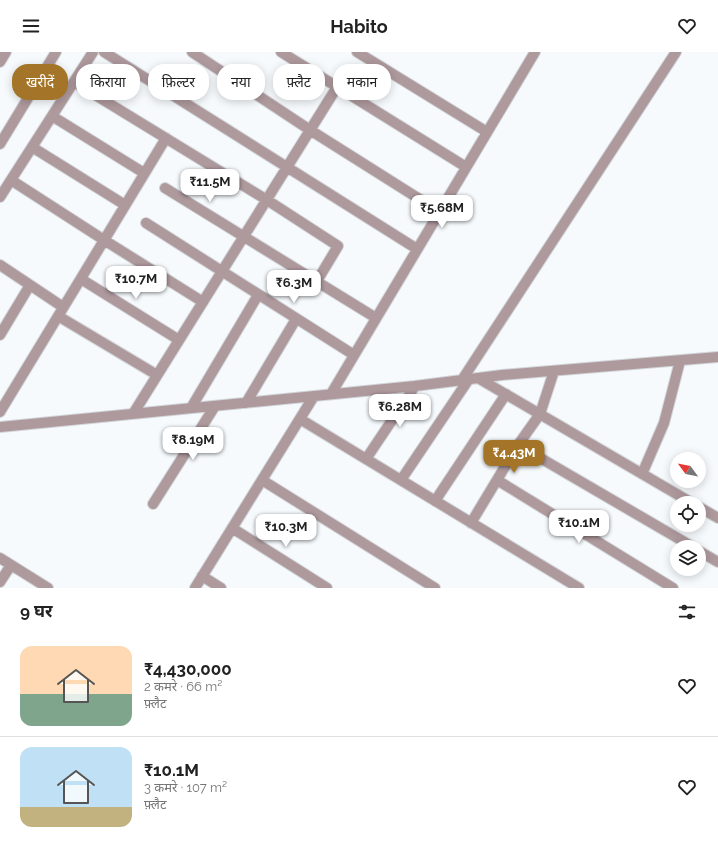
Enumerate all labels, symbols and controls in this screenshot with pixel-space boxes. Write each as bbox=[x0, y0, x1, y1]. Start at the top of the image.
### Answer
icon: menu bbox=[20, 15, 42, 37]
icon: heart bbox=[676, 15, 698, 37]
text: Habito bbox=[330, 16, 388, 37]
chip: खरीदें bbox=[12, 64, 68, 100]
chip: किराया bbox=[76, 64, 140, 100]
chip: फ़िल्टर bbox=[148, 64, 209, 100]
chip: नया bbox=[217, 64, 265, 100]
chip: फ़्लैट bbox=[273, 64, 325, 100]
chip: मकान bbox=[333, 64, 391, 100]
pin: ₹11.5M bbox=[177, 169, 243, 203]
text: ₹11.5M bbox=[189, 174, 231, 189]
pin: ₹5.68M bbox=[409, 195, 475, 229]
text: ₹5.68M bbox=[420, 200, 464, 215]
pin: ₹10.7M bbox=[103, 266, 169, 300]
pin: ₹6.3M bbox=[266, 270, 322, 304]
text: ₹10.7M bbox=[115, 271, 157, 286]
text: ₹6.3M bbox=[276, 275, 312, 290]
pin: ₹6.28M bbox=[367, 394, 433, 428]
text: ₹6.28M bbox=[378, 399, 422, 414]
pin: ₹8.19M bbox=[160, 427, 226, 461]
text: ₹8.19M bbox=[171, 432, 215, 447]
pin: ₹4.43M bbox=[481, 440, 547, 474]
text: ₹4.43M bbox=[492, 445, 536, 460]
north arrow bbox=[670, 452, 706, 488]
map controls bbox=[670, 452, 706, 576]
button: locate bbox=[670, 496, 706, 532]
pin: ₹10.1M bbox=[546, 510, 612, 544]
pin: ₹10.3M bbox=[253, 514, 319, 548]
text: ₹10.1M bbox=[558, 515, 600, 530]
text: ₹10.3M bbox=[265, 519, 307, 534]
button: layers bbox=[670, 540, 706, 576]
text: 9 घर bbox=[20, 601, 53, 621]
icon: filters bbox=[676, 601, 698, 623]
text: ₹4,430,000 bbox=[144, 659, 232, 679]
icon: home bbox=[52, 662, 100, 710]
icon: heart bbox=[676, 675, 698, 697]
text: 2 कमरे · 66 m² bbox=[144, 679, 222, 694]
text: फ़्लैट bbox=[144, 696, 167, 711]
text: ₹10.1M bbox=[144, 760, 199, 780]
icon: home bbox=[52, 763, 100, 811]
icon: heart bbox=[676, 776, 698, 798]
text: 3 कमरे · 107 m² bbox=[144, 780, 227, 795]
text: फ़्लैट bbox=[144, 797, 167, 812]

